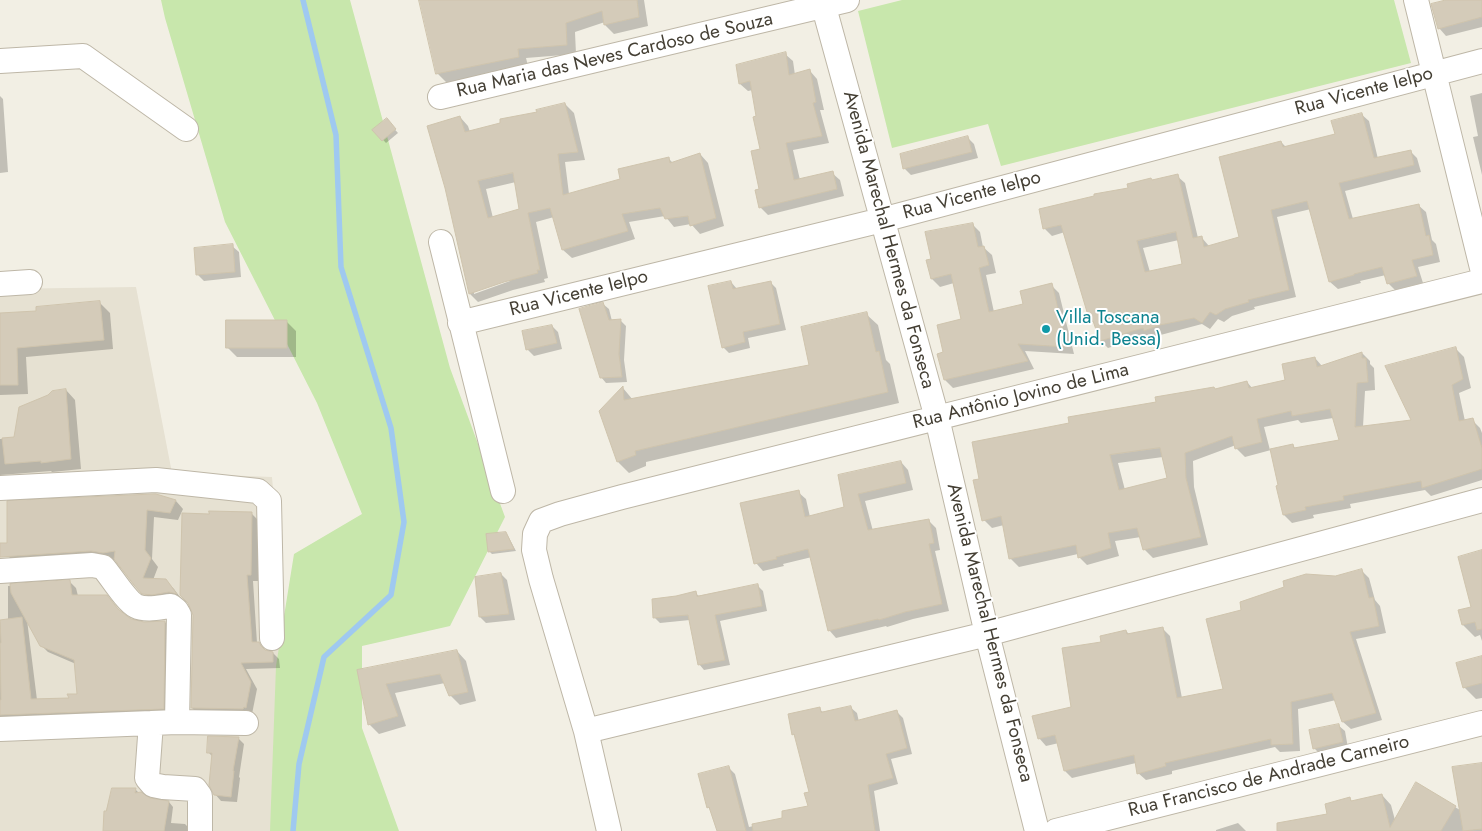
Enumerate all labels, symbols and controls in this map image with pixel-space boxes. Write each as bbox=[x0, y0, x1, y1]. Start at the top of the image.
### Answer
street label: Rua Maria das Neves Cardoso de Souza bbox=[455, 8, 775, 104]
street label: Rua Vicente Ielpo bbox=[1293, 63, 1435, 121]
street label: Avenida Marechal Hermes da Fonseca bbox=[837, 89, 939, 391]
street label: Rua Vicente Ielpo bbox=[901, 167, 1043, 225]
street label: Rua Vicente Ielpo bbox=[507, 266, 651, 322]
place label: Villa Toscana (Unid. Bessa) bbox=[1056, 307, 1162, 351]
marker: Villa Toscana (Unid. Bessa) bbox=[1040, 323, 1052, 335]
street label: Rua Antônio Jovino de Lima bbox=[911, 359, 1131, 435]
street label: Avenida Marechal Hermes da Fonseca bbox=[941, 481, 1037, 785]
street label: Rua Francisco de Andrade Carneiro bbox=[1126, 731, 1412, 823]

